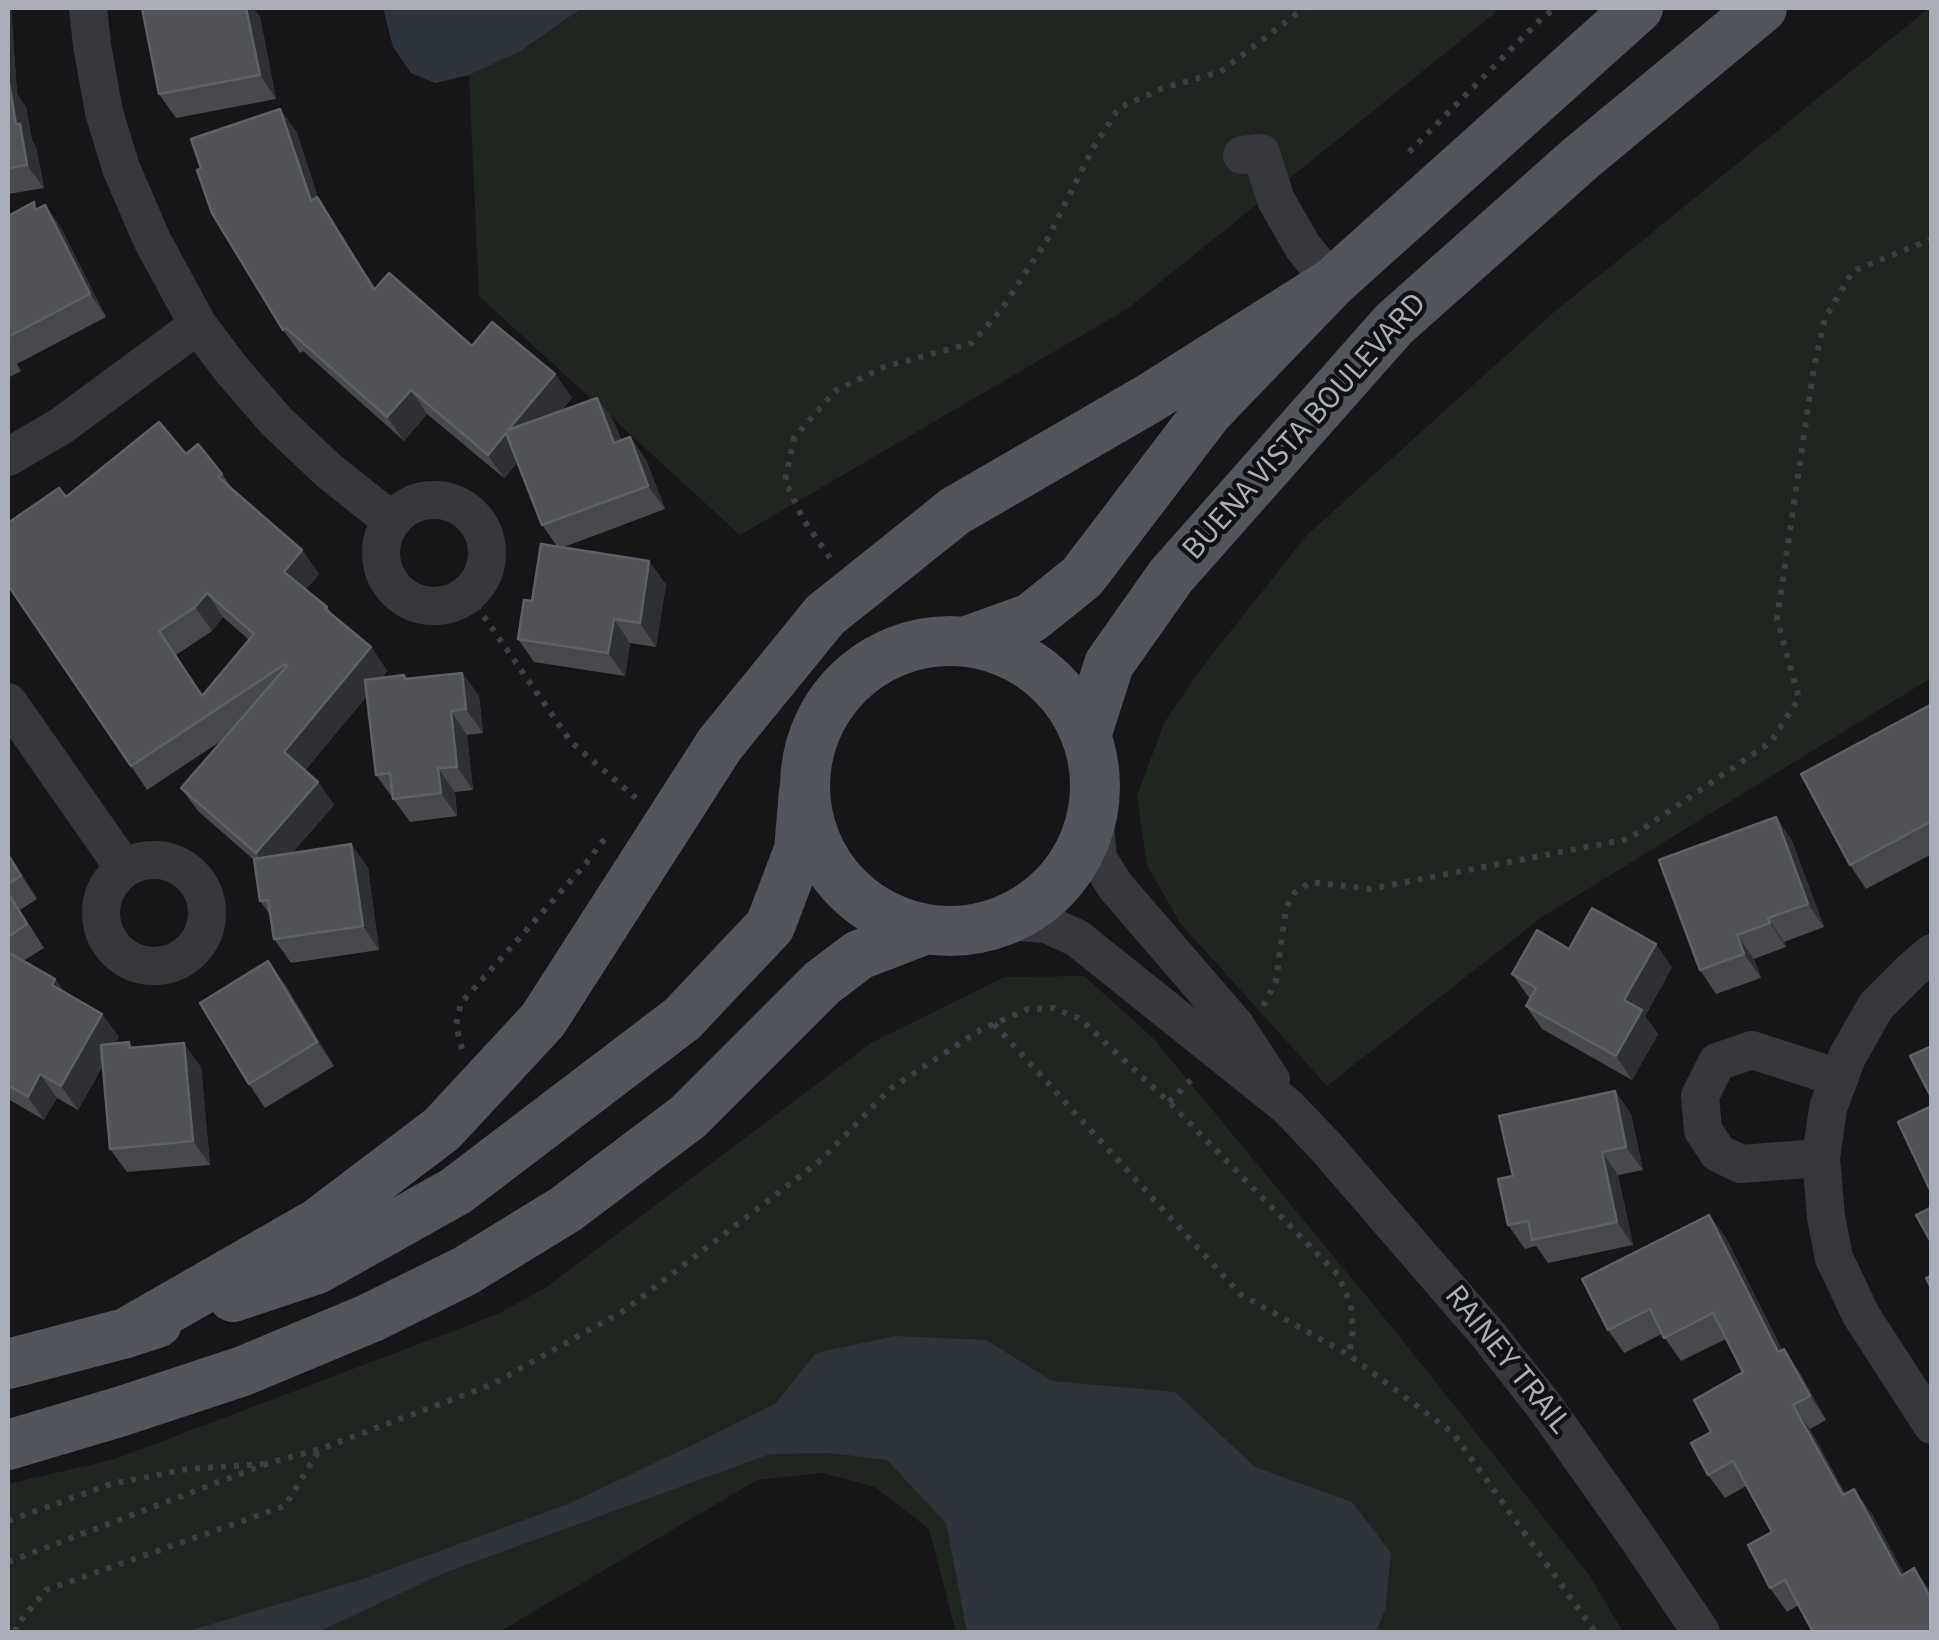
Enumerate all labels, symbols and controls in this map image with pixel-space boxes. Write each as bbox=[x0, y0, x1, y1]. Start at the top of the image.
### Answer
street label: BUENA VISTA BOULEVARD bbox=[1176, 287, 1436, 569]
street label: RAINEY TRAIL bbox=[1435, 1279, 1577, 1443]

